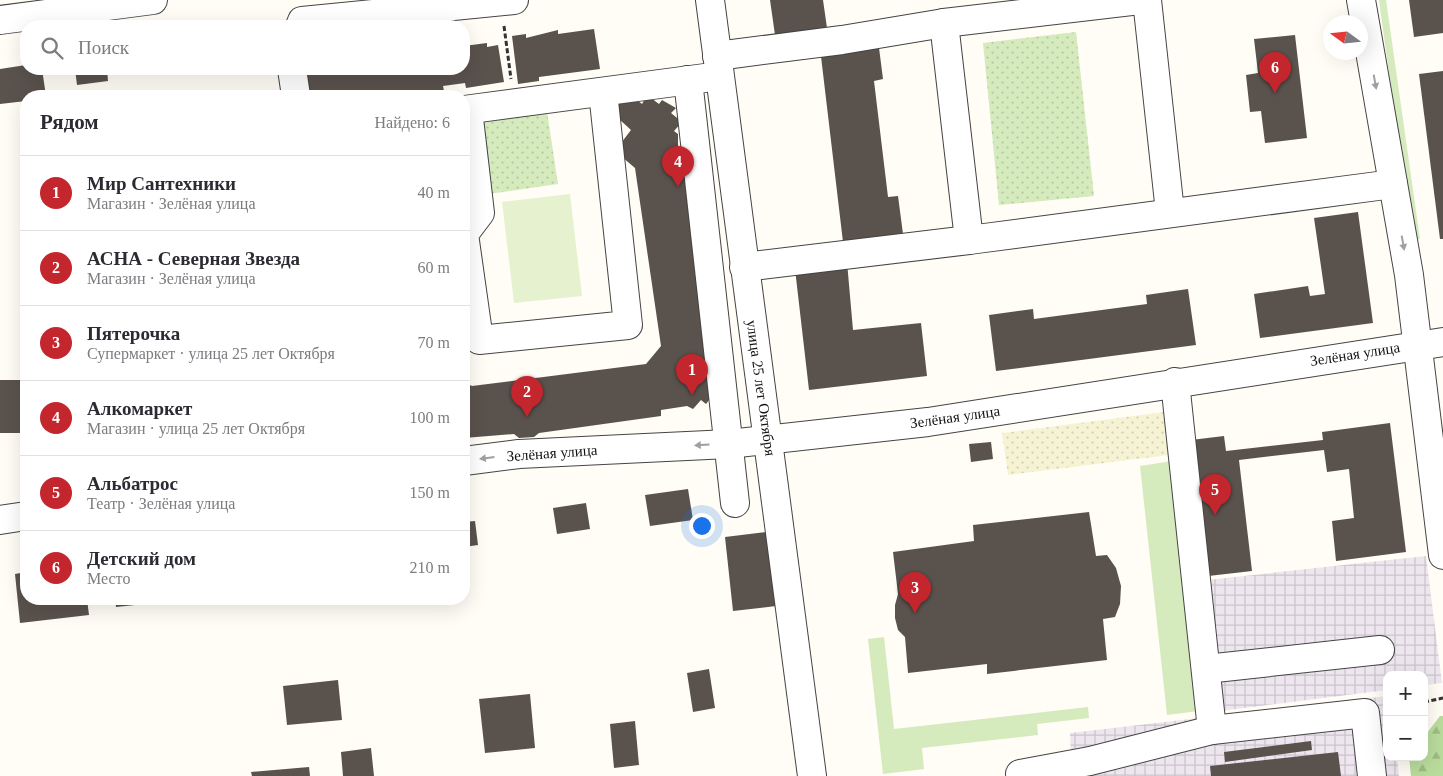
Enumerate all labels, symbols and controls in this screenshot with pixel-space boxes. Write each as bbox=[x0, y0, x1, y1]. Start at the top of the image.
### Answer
north arrow bbox=[1323, 15, 1368, 60]
search box bbox=[20, 20, 470, 75]
icon: search bbox=[38, 34, 66, 62]
text: Поиск bbox=[78, 37, 129, 58]
pin: 6 bbox=[1259, 52, 1291, 93]
one-way arrow bbox=[1372, 75, 1380, 91]
text: Рядом bbox=[40, 110, 99, 134]
text: Найдено: 6 bbox=[375, 114, 450, 131]
pin: 4 bbox=[662, 146, 694, 187]
text: Мир Сантехники bbox=[87, 173, 236, 194]
text: 1 bbox=[52, 184, 60, 201]
text: 40 m bbox=[418, 184, 450, 201]
text: Магазин · Зелёная улица bbox=[87, 195, 256, 212]
one-way arrow bbox=[1400, 235, 1408, 251]
text: АСНА - Северная Звезда bbox=[87, 248, 300, 269]
text: 2 bbox=[52, 259, 60, 276]
text: 60 m bbox=[418, 259, 450, 276]
text: Магазин · Зелёная улица bbox=[87, 270, 256, 287]
street label: улица 25 лет Октября bbox=[744, 319, 778, 457]
text: Пятерочка bbox=[87, 323, 180, 344]
text: 3 bbox=[52, 334, 60, 351]
text: 70 m bbox=[418, 334, 450, 351]
street label: Зелёная улица bbox=[1309, 339, 1401, 369]
text: Супермаркет · улица 25 лет Октября bbox=[87, 345, 335, 362]
pin: 1 bbox=[676, 354, 708, 395]
pin: 2 bbox=[511, 376, 543, 417]
text: Алкомаркет bbox=[87, 398, 192, 419]
street label: Зелёная улица bbox=[909, 403, 1001, 431]
text: 4 bbox=[52, 409, 60, 426]
text: 100 m bbox=[410, 409, 450, 426]
text: Магазин · улица 25 лет Октября bbox=[87, 420, 305, 437]
one-way arrow bbox=[694, 441, 710, 449]
street label: Зелёная улица bbox=[506, 442, 598, 464]
one-way arrow bbox=[479, 454, 495, 462]
text: Альбатрос bbox=[87, 473, 178, 494]
pin: 5 bbox=[1199, 474, 1231, 515]
text: 5 bbox=[52, 484, 60, 501]
text: 150 m bbox=[410, 484, 450, 501]
text: Театр · Зелёная улица bbox=[87, 495, 235, 512]
your location bbox=[689, 513, 715, 539]
text: Детский дом bbox=[87, 548, 196, 569]
text: 6 bbox=[52, 559, 60, 576]
text: 210 m bbox=[410, 559, 450, 576]
text: Место bbox=[87, 570, 130, 587]
pin: 3 bbox=[899, 572, 931, 613]
map controls bbox=[1383, 671, 1428, 761]
button: + bbox=[1383, 671, 1428, 716]
button: − bbox=[1383, 716, 1428, 761]

